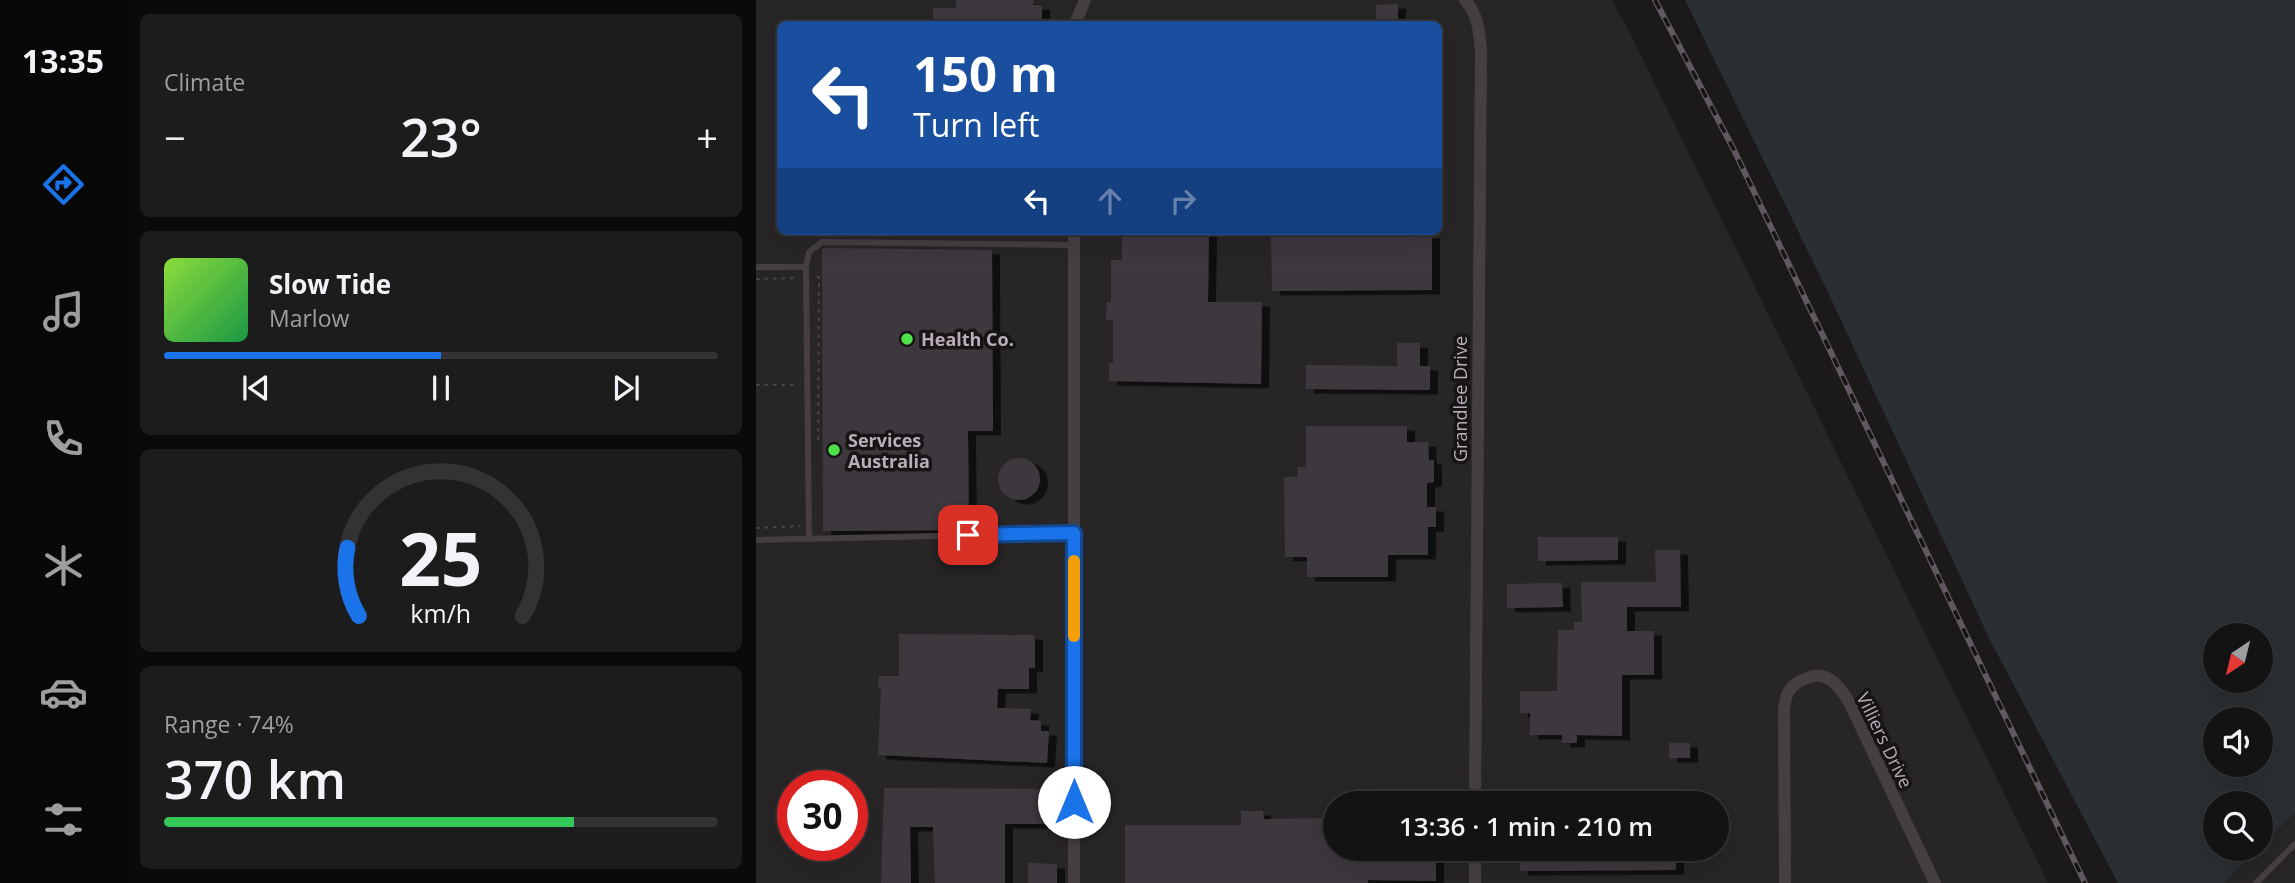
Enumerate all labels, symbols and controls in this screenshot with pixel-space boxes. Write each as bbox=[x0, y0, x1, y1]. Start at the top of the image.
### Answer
text: 13:35 bbox=[22, 39, 104, 82]
text: 150 m bbox=[913, 40, 1058, 106]
icon: left bbox=[798, 49, 889, 140]
text: Climate bbox=[164, 66, 245, 98]
text: 23° bbox=[400, 101, 482, 172]
text: Turn left bbox=[913, 103, 1039, 146]
text: − bbox=[164, 111, 186, 163]
text: + bbox=[696, 111, 718, 163]
icon: directions bbox=[39, 160, 88, 209]
icon: left bbox=[1018, 182, 1056, 220]
icon: ahead bbox=[1091, 182, 1129, 220]
icon: right bbox=[1164, 182, 1202, 220]
text: Slow Tide bbox=[269, 266, 391, 302]
icon: music bbox=[39, 287, 88, 336]
text: Marlow bbox=[269, 302, 349, 334]
place label: Health Co. bbox=[921, 327, 1014, 351]
marker: Health Co. bbox=[899, 331, 915, 347]
street label: Grandlee Drive bbox=[1448, 336, 1472, 462]
icon: previous bbox=[237, 369, 275, 407]
icon: pause bbox=[422, 369, 460, 407]
icon: next bbox=[607, 369, 645, 407]
icon: phone bbox=[39, 414, 88, 463]
place label: Services Australia bbox=[848, 428, 930, 473]
marker: Services Australia bbox=[826, 442, 842, 458]
pin bbox=[938, 505, 998, 565]
text: 25 bbox=[399, 509, 483, 608]
icon: arrive bbox=[949, 516, 987, 554]
icon: climate bbox=[39, 541, 88, 590]
text: km/h bbox=[411, 596, 471, 630]
north arrow bbox=[2203, 623, 2273, 693]
map controls bbox=[2203, 623, 2273, 861]
icon: car bbox=[39, 668, 88, 717]
street label: Villiers Drive bbox=[1851, 688, 1919, 792]
button: sound bbox=[2203, 707, 2273, 777]
text: Range · 74% bbox=[164, 708, 294, 740]
text: 370 km bbox=[164, 743, 346, 814]
position arrow bbox=[1037, 765, 1111, 839]
speed limit sign: 30 bbox=[777, 770, 868, 861]
button: search bbox=[2203, 791, 2273, 861]
icon: filters bbox=[39, 795, 88, 844]
text: 13:36 · 1 min · 210 m bbox=[1399, 808, 1653, 844]

